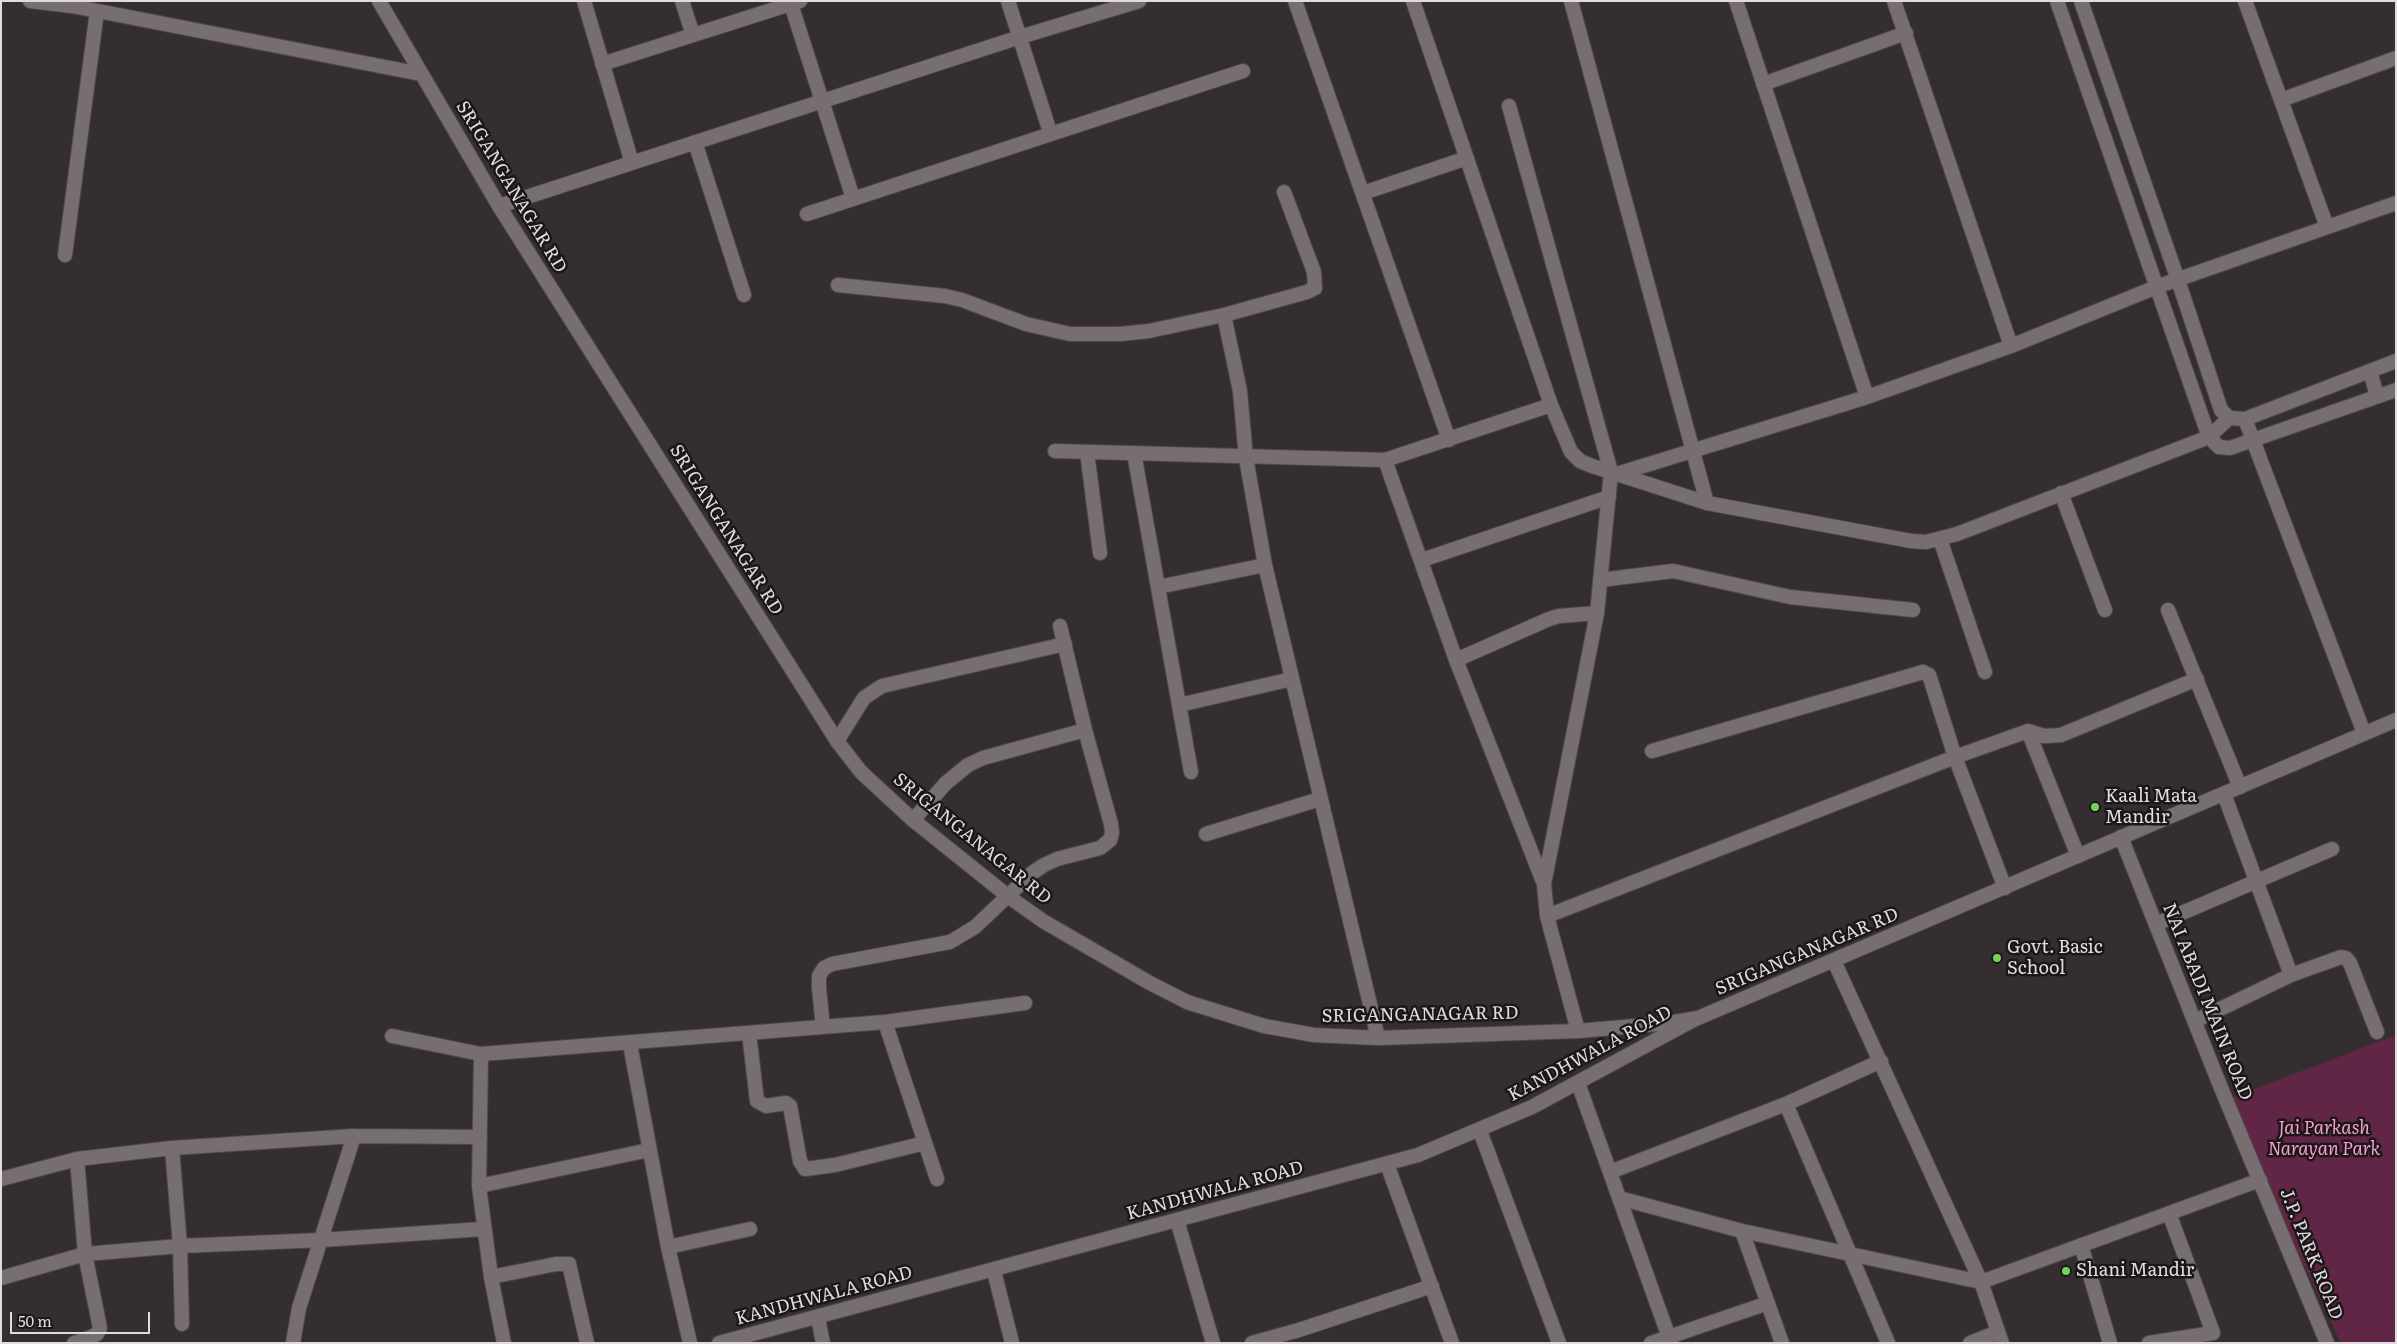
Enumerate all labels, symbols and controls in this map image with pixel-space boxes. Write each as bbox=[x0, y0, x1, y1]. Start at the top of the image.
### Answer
street label: SRIGANGANAGAR RD bbox=[451, 97, 571, 277]
street label: SRIGANGANAGAR RD bbox=[665, 441, 787, 619]
street label: SRIGANGANAGAR RD bbox=[889, 769, 1055, 909]
place label: Kaali Mata Mandir bbox=[2105, 786, 2197, 829]
marker: Kaali Mata Mandir bbox=[2089, 801, 2101, 813]
street label: NAI ABADI MAIN ROAD bbox=[2158, 900, 2256, 1104]
street label: SRIGANGANAGAR RD bbox=[1712, 904, 1902, 1000]
place label: Govt. Basic School bbox=[2007, 937, 2103, 980]
marker: Govt. Basic School bbox=[1991, 952, 2003, 964]
street label: SRIGANGANAGAR RD bbox=[1321, 1002, 1519, 1028]
street label: KANDHWALA ROAD bbox=[1505, 1002, 1675, 1106]
park label: Jai Parkash Narayan Park bbox=[2268, 1118, 2380, 1160]
street label: KANDHWALA ROAD bbox=[1124, 1157, 1306, 1225]
street label: J.P. PARK ROAD bbox=[2275, 1185, 2347, 1323]
place label: Shani Mandir bbox=[2076, 1260, 2194, 1282]
street label: KANDHWALA ROAD bbox=[733, 1262, 915, 1330]
marker: Shani Mandir bbox=[2060, 1265, 2072, 1277]
scale bar bbox=[12, 1302, 152, 1334]
text: 50 m bbox=[18, 1309, 52, 1332]

